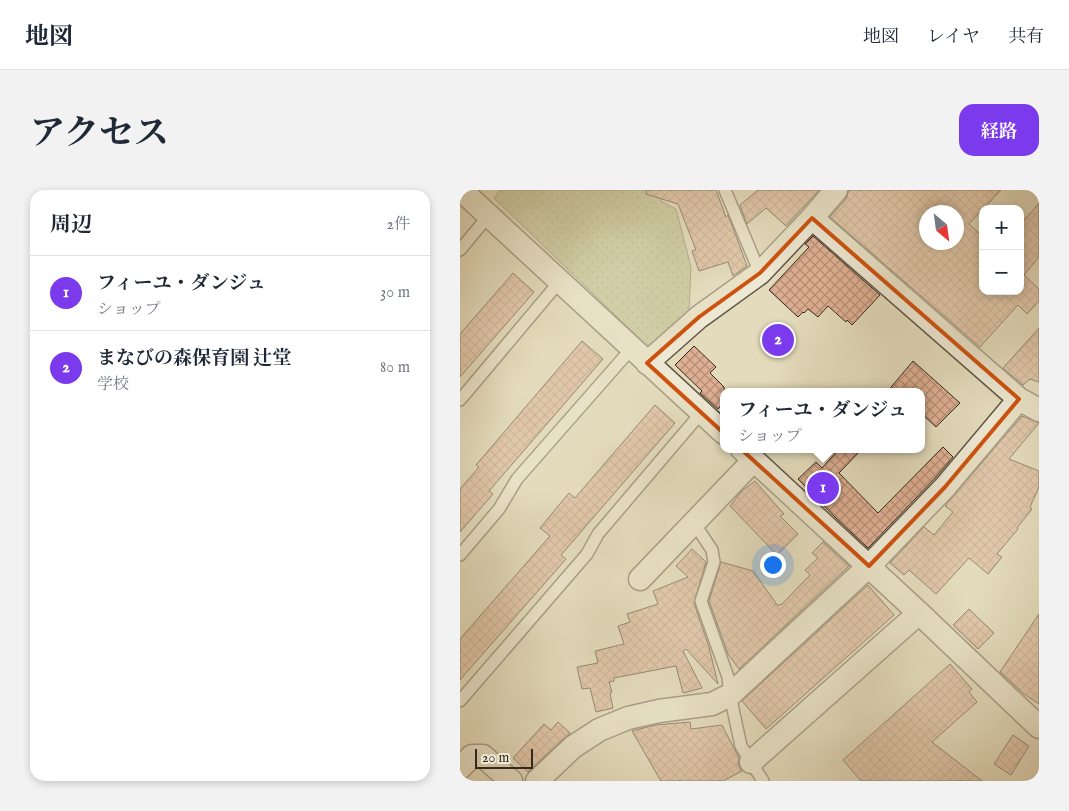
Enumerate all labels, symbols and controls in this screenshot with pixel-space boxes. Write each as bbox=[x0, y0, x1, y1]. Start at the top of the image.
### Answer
text: 地図 bbox=[25, 22, 73, 53]
text: 地図 bbox=[863, 26, 899, 49]
text: レイヤ bbox=[927, 26, 980, 49]
text: 共有 bbox=[1008, 26, 1044, 49]
button: 経路 bbox=[959, 104, 1039, 156]
text: アクセス bbox=[30, 112, 169, 157]
north arrow bbox=[919, 205, 964, 250]
map controls bbox=[979, 205, 1024, 295]
button: + bbox=[979, 205, 1024, 250]
text: 周辺 bbox=[50, 212, 92, 239]
text: 2件 bbox=[386, 215, 410, 235]
button: − bbox=[979, 250, 1024, 295]
text: フィーユ・ダンジュ bbox=[97, 272, 266, 296]
text: 1 bbox=[63, 283, 69, 303]
text: 30 m bbox=[380, 283, 410, 303]
text: ショップ bbox=[97, 300, 161, 320]
pin: 2 bbox=[762, 321, 794, 359]
text: まなびの森保育園 辻堂 bbox=[97, 347, 291, 371]
text: 2 bbox=[62, 358, 70, 378]
text: 80 m bbox=[380, 358, 410, 378]
text: 学校 bbox=[97, 375, 129, 395]
popup bbox=[720, 388, 925, 453]
text: フィーユ・ダンジュ bbox=[738, 399, 907, 423]
text: ショップ bbox=[738, 427, 802, 447]
pin: 1 bbox=[807, 469, 839, 507]
your location bbox=[760, 552, 786, 578]
scale bar bbox=[475, 746, 532, 769]
text: 20 m bbox=[482, 749, 509, 767]

